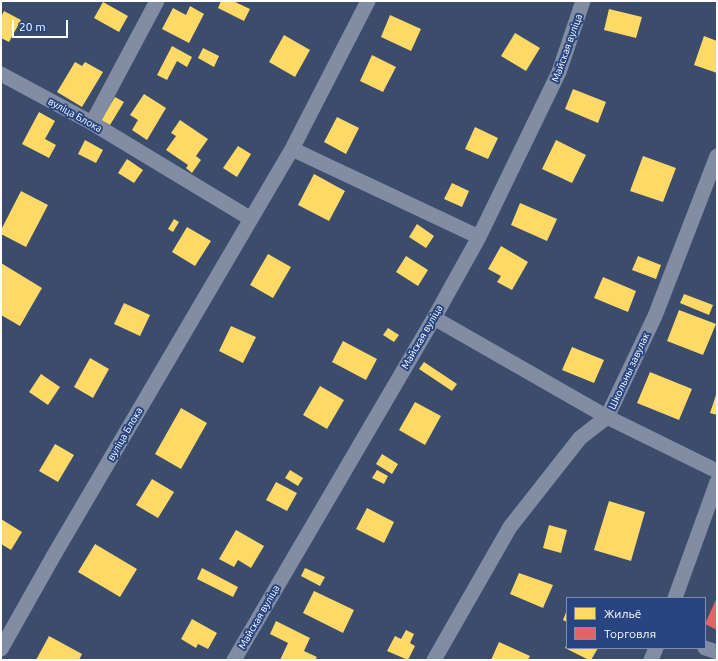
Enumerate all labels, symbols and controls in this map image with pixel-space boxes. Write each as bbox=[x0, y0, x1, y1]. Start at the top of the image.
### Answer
scale bar bbox=[14, 12, 70, 38]
street label: Майская вуліца bbox=[549, 12, 585, 84]
text: 20 m bbox=[19, 20, 46, 33]
street label: вуліца Блока bbox=[46, 95, 104, 135]
street label: Майская вуліца bbox=[399, 303, 445, 371]
street label: Школьны завулак bbox=[606, 331, 652, 411]
street label: вуліца Блока bbox=[105, 405, 145, 463]
street label: Майская вуліца bbox=[236, 583, 282, 651]
legend bbox=[566, 597, 706, 649]
text: Жильё bbox=[604, 607, 641, 620]
text: Торговля bbox=[604, 627, 656, 640]

